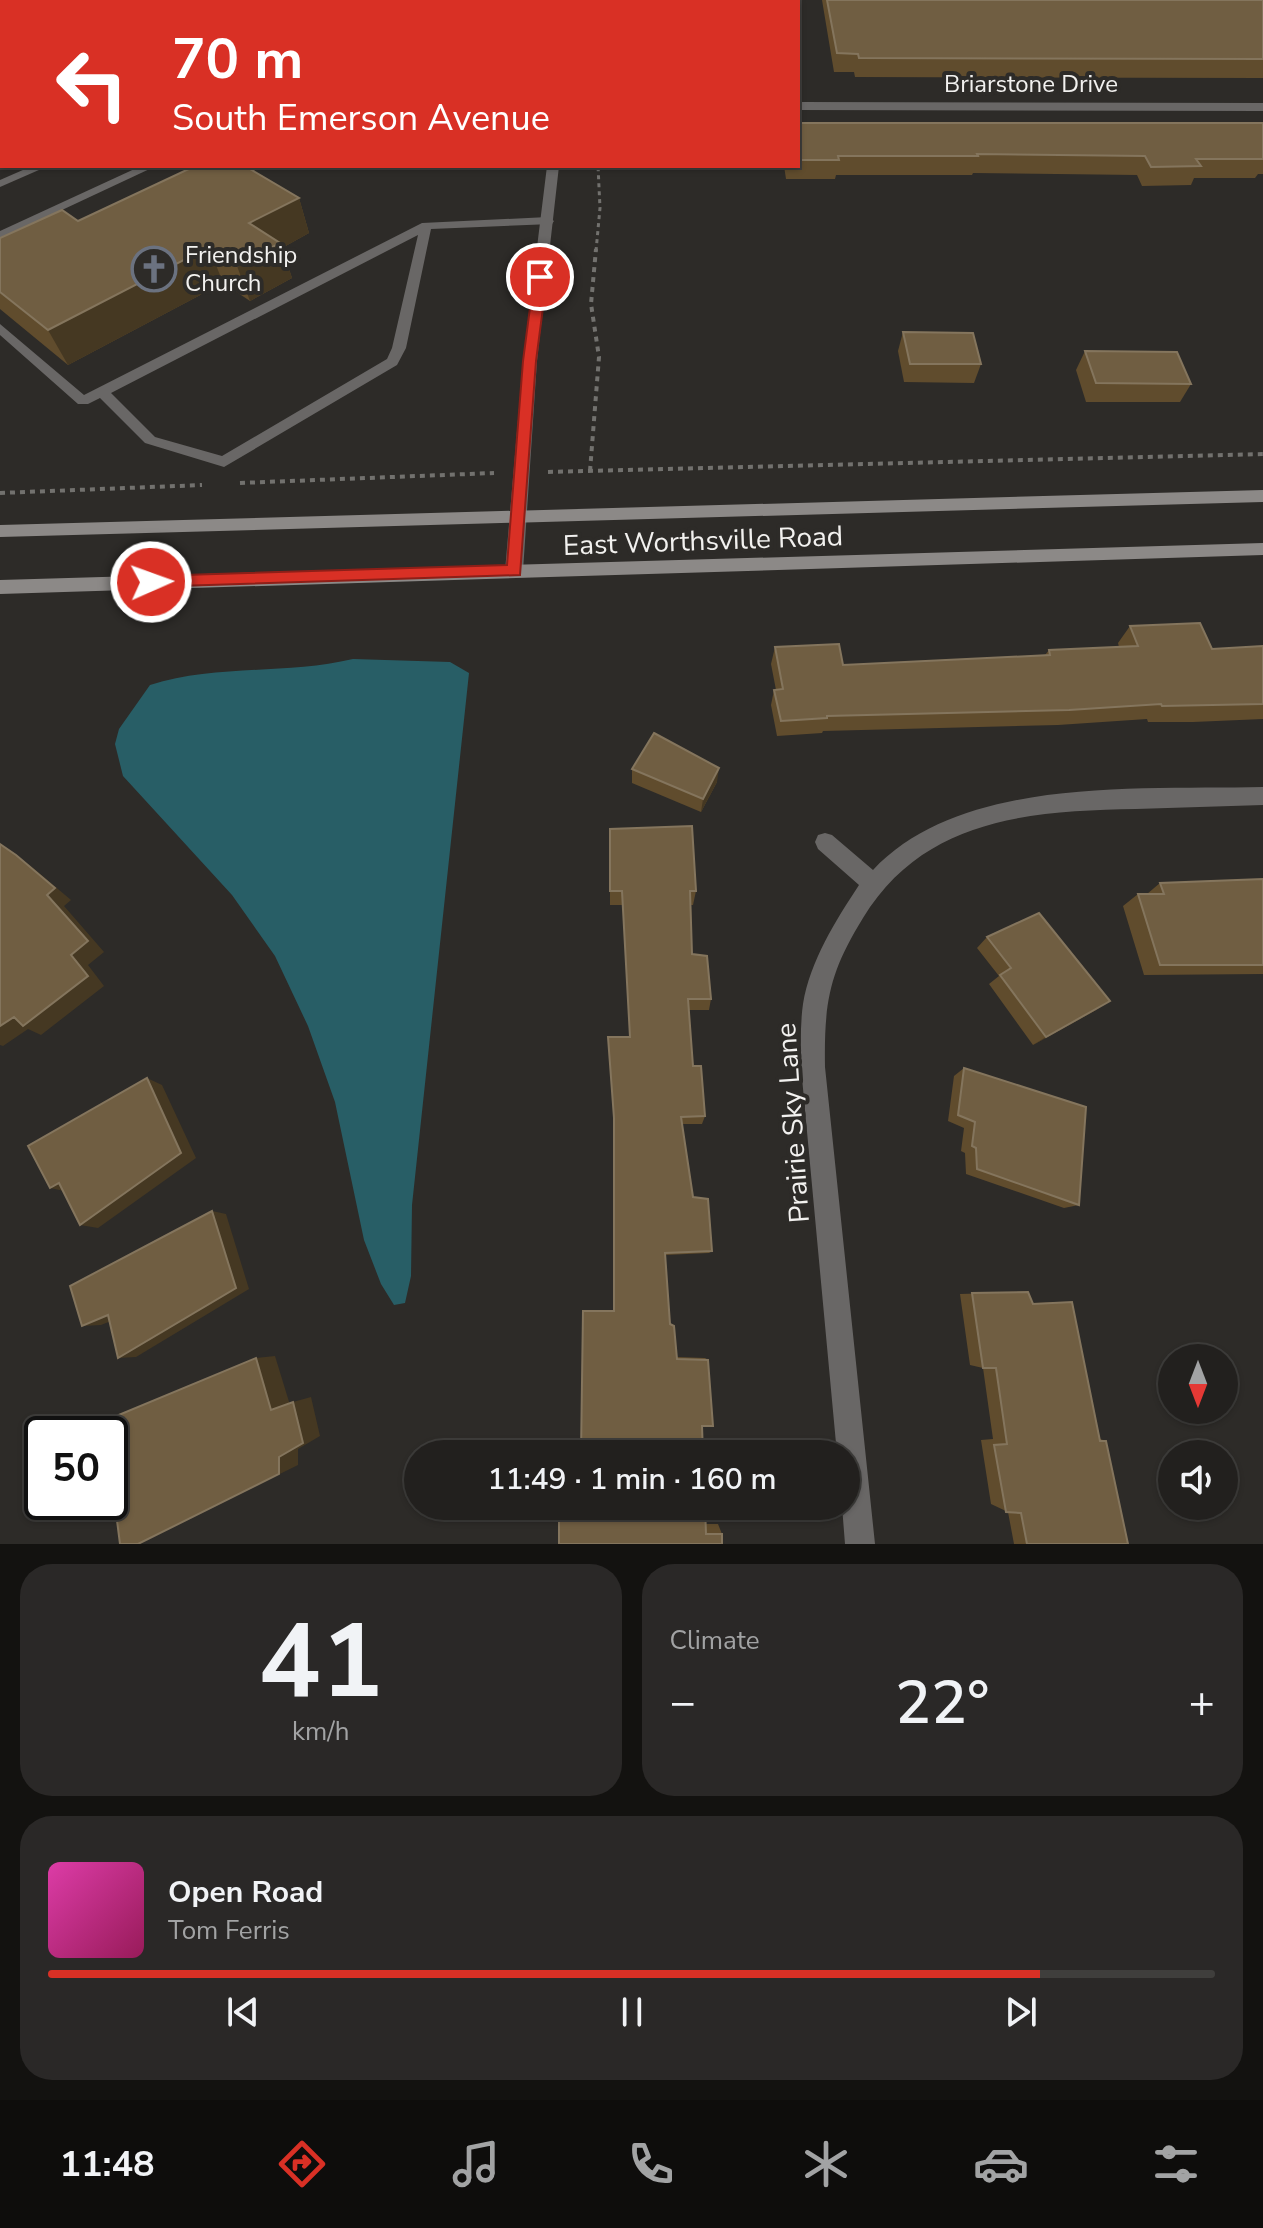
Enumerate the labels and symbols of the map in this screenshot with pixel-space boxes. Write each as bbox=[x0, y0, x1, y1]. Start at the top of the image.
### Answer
street label: Briarstone Drive bbox=[944, 68, 1118, 100]
place label: Friendship Church bbox=[185, 239, 297, 299]
pin bbox=[506, 243, 574, 311]
church icon: Friendship Church bbox=[130, 245, 178, 293]
street label: East Worthsville Road bbox=[562, 517, 844, 565]
position arrow bbox=[109, 540, 193, 624]
street label: Prairie Sky Lane bbox=[767, 1022, 819, 1224]
north arrow bbox=[1158, 1344, 1238, 1424]
speed limit sign: 50 bbox=[24, 1416, 128, 1520]

